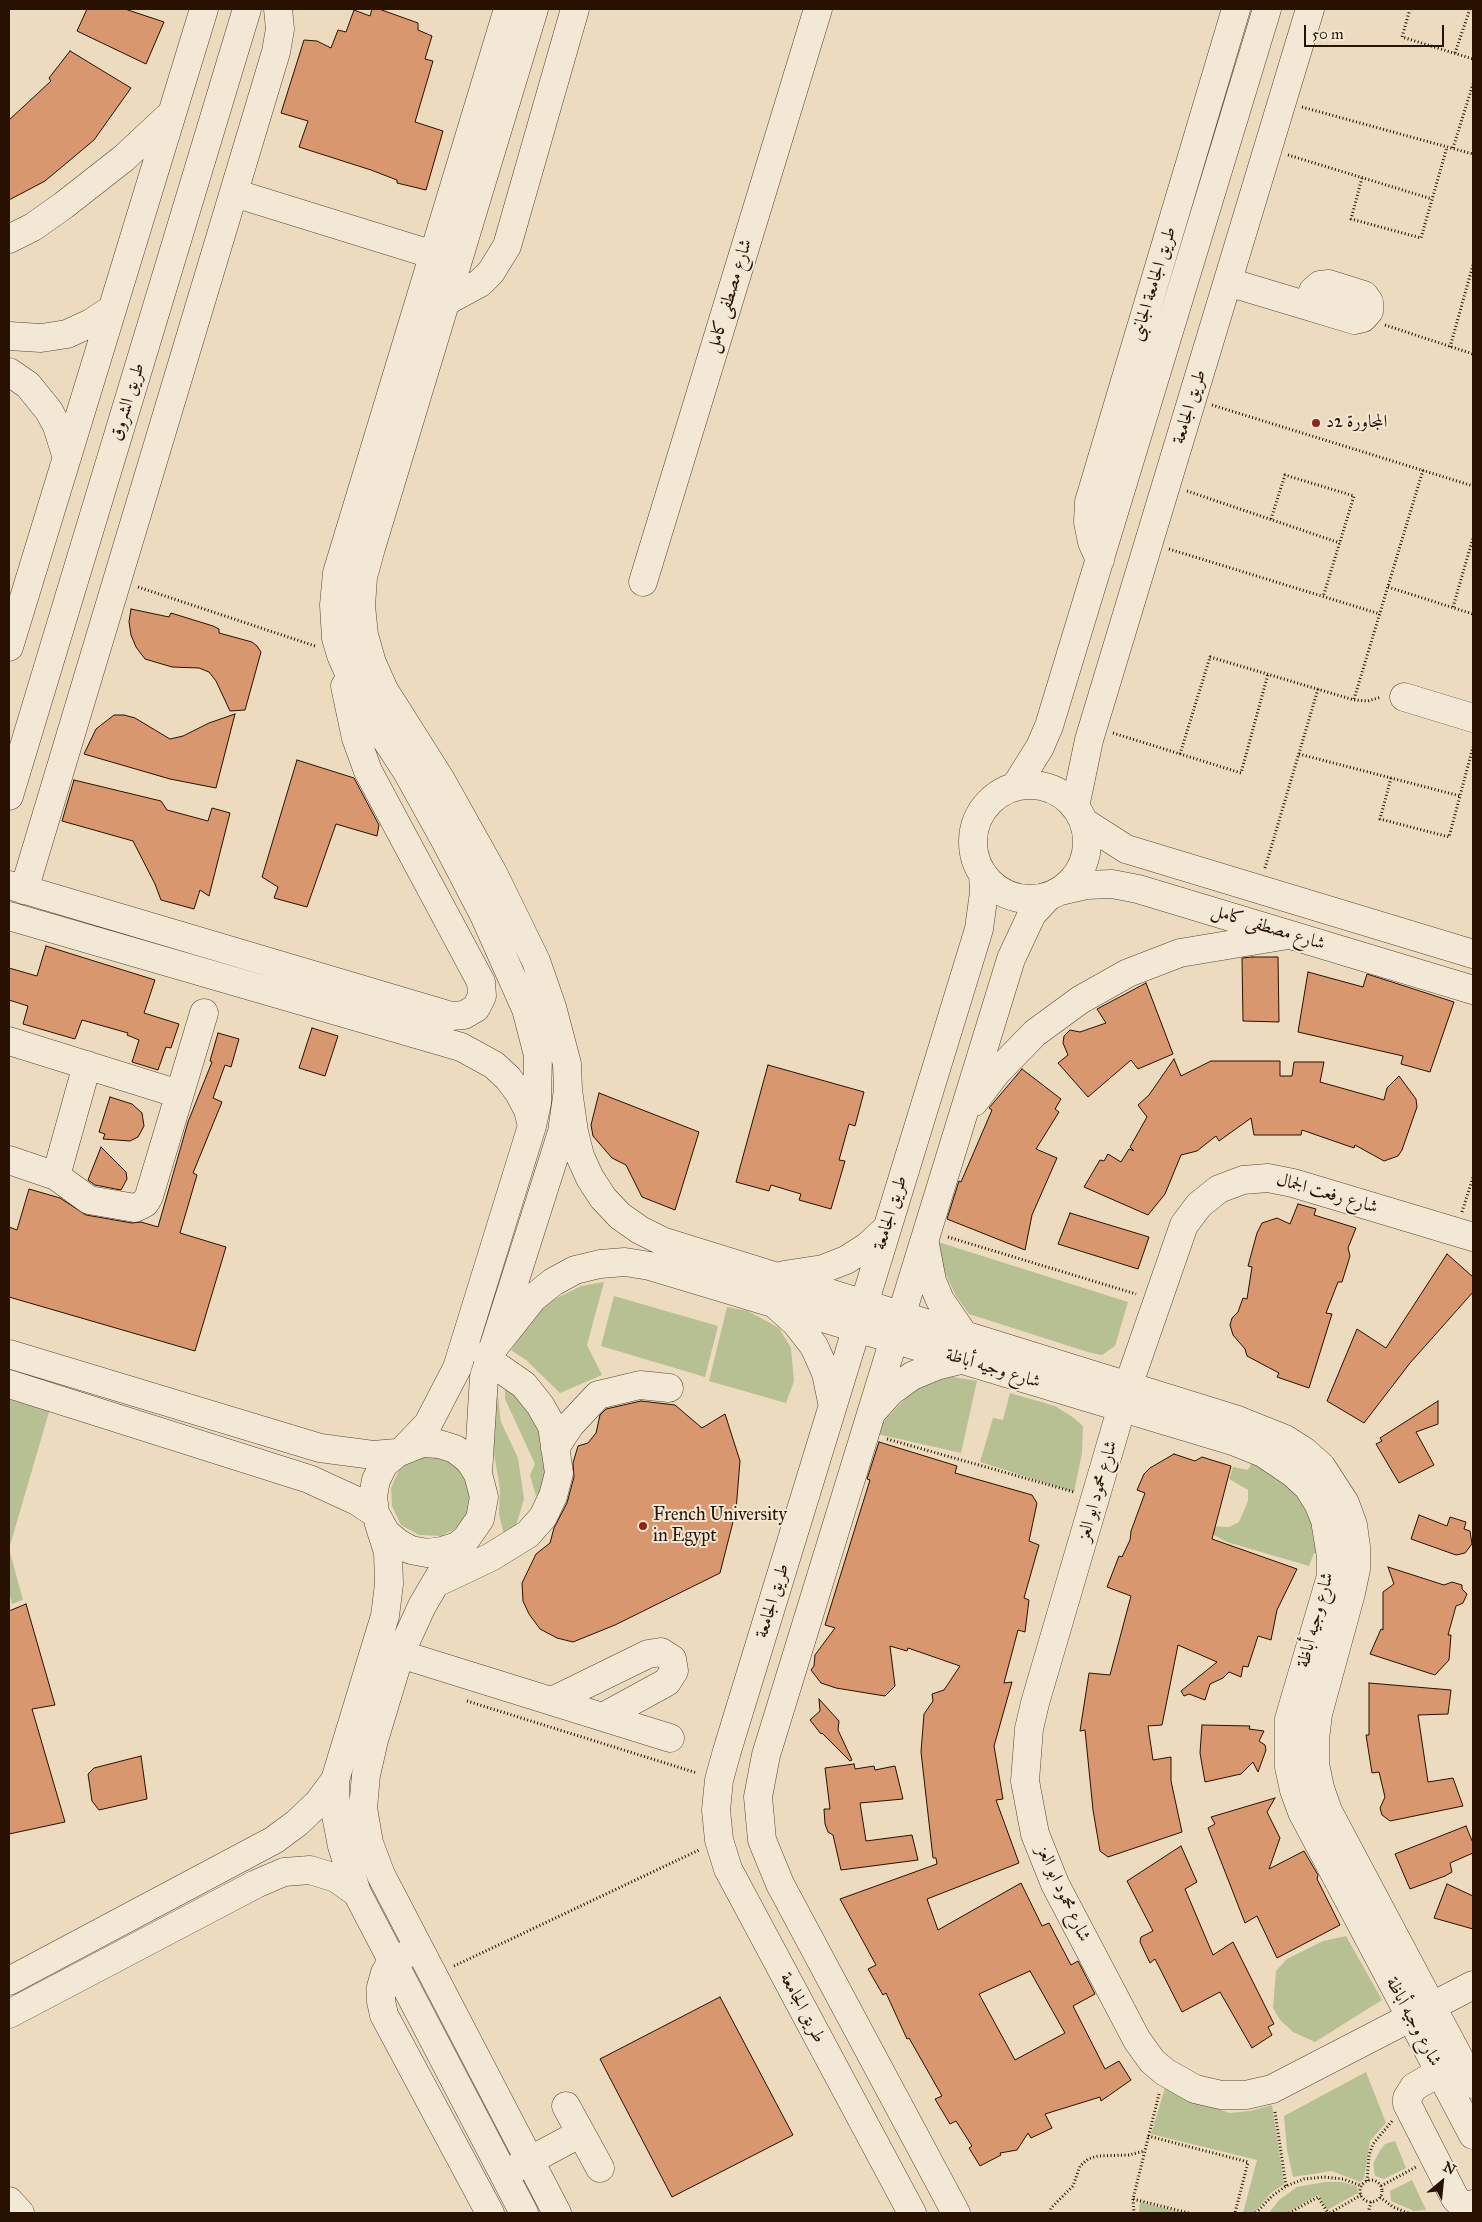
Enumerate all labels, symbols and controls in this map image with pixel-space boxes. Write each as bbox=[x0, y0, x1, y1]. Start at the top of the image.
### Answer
scale bar bbox=[1307, 15, 1447, 47]
text: 50 m bbox=[1312, 25, 1344, 43]
street label: طريق الجامعة الجانبى bbox=[1126, 224, 1182, 344]
street label: شارع مصطفى كامل bbox=[702, 237, 758, 355]
street label: طريق الشروق bbox=[106, 360, 150, 444]
street label: طريق الجامعة bbox=[1168, 367, 1212, 447]
place label: المجاورة 2د bbox=[1326, 412, 1387, 434]
marker: المجاورة 2د bbox=[1310, 417, 1322, 429]
street label: شارع مصطفى كامل bbox=[1209, 900, 1327, 956]
street label: شارع رفعت الجمال bbox=[1274, 1169, 1380, 1219]
street label: طريق الجامعة bbox=[869, 1173, 913, 1253]
street label: شارع وجيه أباظة bbox=[943, 1344, 1043, 1394]
street label: شارع محمود ابو العز bbox=[1073, 1438, 1123, 1544]
place label: French University in Egypt bbox=[653, 1505, 787, 1548]
marker: French University in Egypt bbox=[637, 1520, 649, 1532]
street label: طريق الجامعة bbox=[751, 1561, 795, 1641]
street label: شارع وجيه أباظة bbox=[1293, 1570, 1339, 1670]
street label: شارع محمود ابو العز bbox=[1031, 1842, 1095, 1946]
street label: طريق الجامعة bbox=[774, 1969, 830, 2047]
street label: شارع وجيه أباظة bbox=[1380, 1974, 1446, 2070]
north arrow bbox=[1417, 2157, 1467, 2207]
text: N bbox=[1440, 2158, 1459, 2179]

